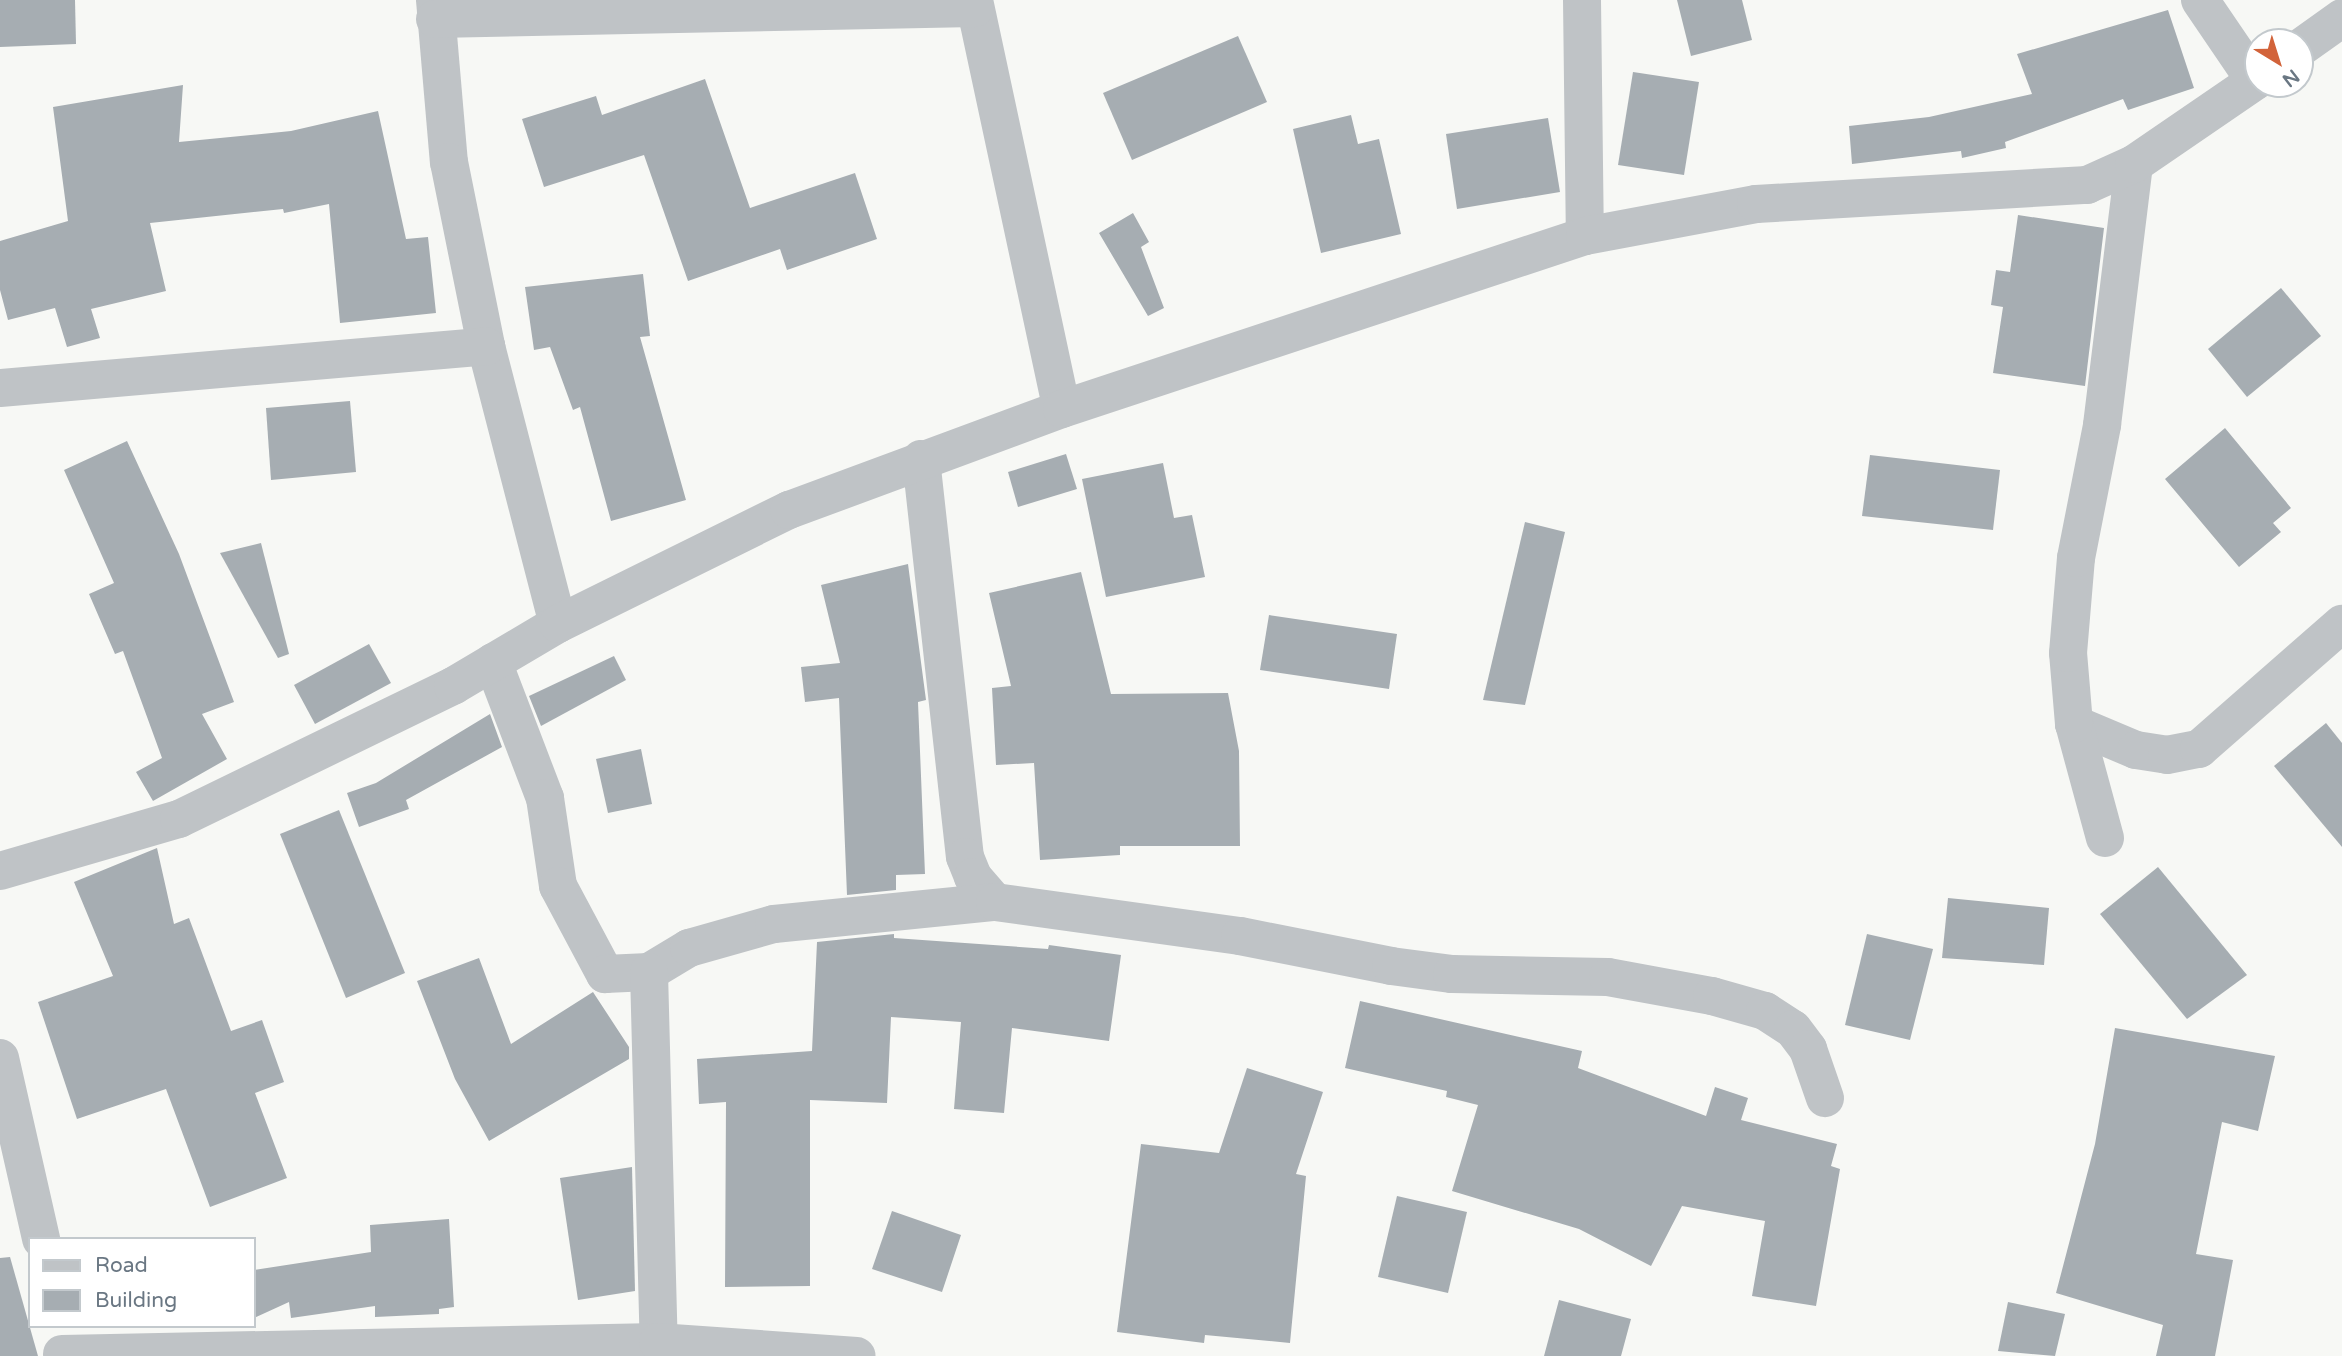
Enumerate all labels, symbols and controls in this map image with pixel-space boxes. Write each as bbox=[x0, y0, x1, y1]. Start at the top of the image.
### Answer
north arrow bbox=[2244, 28, 2314, 98]
text: N bbox=[2278, 65, 2303, 91]
legend bbox=[28, 1237, 256, 1328]
text: Road bbox=[95, 1253, 148, 1278]
text: Building bbox=[95, 1288, 177, 1313]

